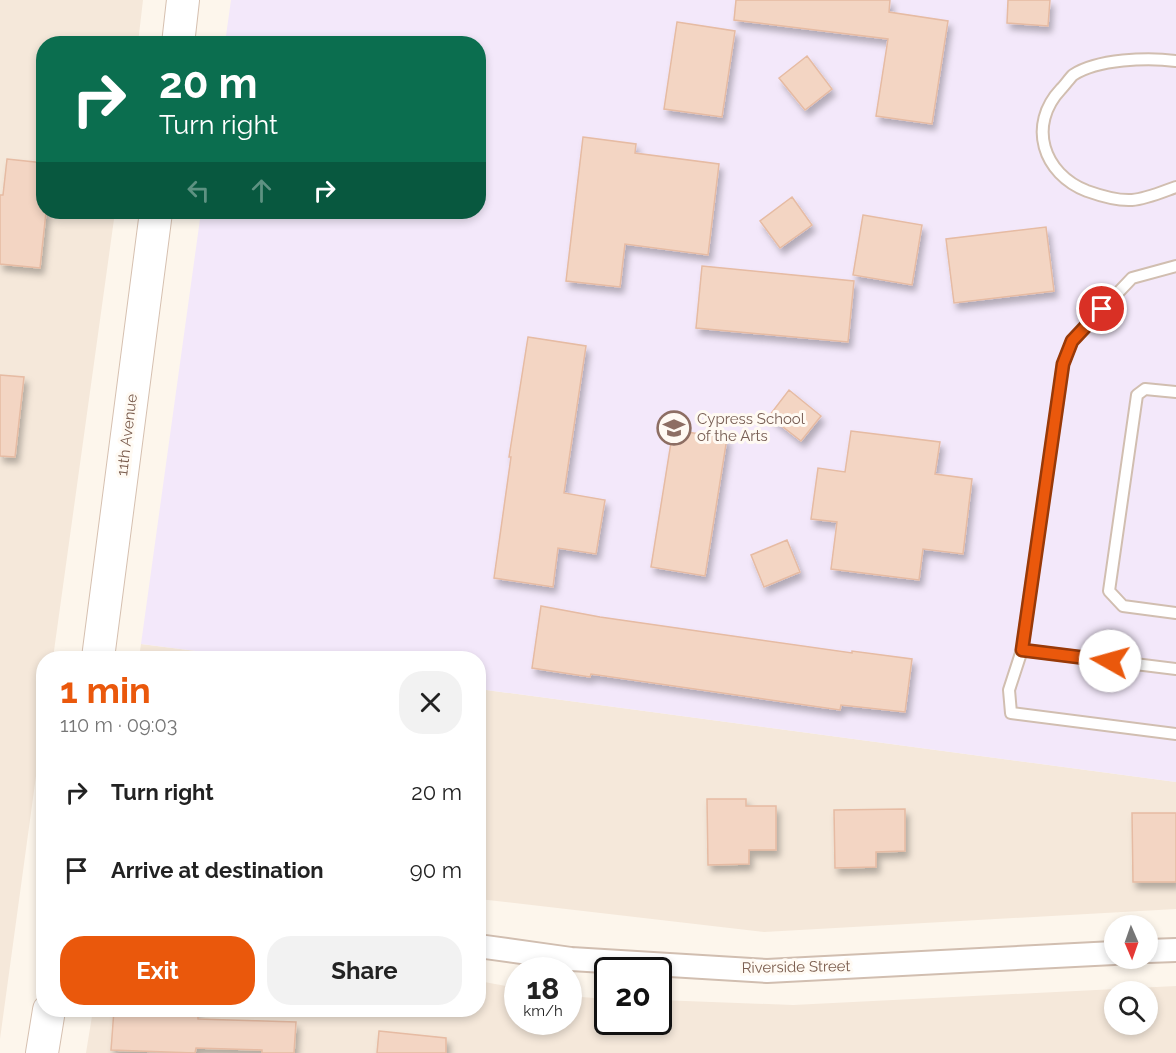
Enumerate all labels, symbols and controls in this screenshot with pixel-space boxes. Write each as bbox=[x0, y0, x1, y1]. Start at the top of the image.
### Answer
text: 20 m bbox=[159, 59, 258, 108]
icon: right bbox=[60, 60, 138, 138]
text: Turn right bbox=[159, 109, 278, 140]
icon: left bbox=[182, 174, 215, 207]
icon: ahead bbox=[245, 174, 278, 207]
icon: right bbox=[308, 174, 341, 207]
pin bbox=[1076, 283, 1127, 334]
icon: arrive bbox=[1085, 292, 1118, 325]
street label: 11th Avenue bbox=[113, 393, 141, 477]
school or university icon: Cypress School of the Arts bbox=[656, 410, 692, 446]
place label: Cypress School of the Arts bbox=[697, 410, 806, 445]
position arrow bbox=[1078, 629, 1142, 693]
text: 1 min bbox=[60, 669, 151, 711]
button: close bbox=[399, 671, 462, 734]
text: 110 m · 09:03 bbox=[60, 713, 177, 737]
icon: right bbox=[60, 776, 93, 809]
text: Turn right bbox=[111, 779, 214, 805]
text: 20 m bbox=[411, 779, 462, 805]
icon: arrive bbox=[60, 854, 93, 887]
text: Arrive at destination bbox=[111, 857, 324, 883]
text: 90 m bbox=[410, 857, 462, 883]
north arrow bbox=[1104, 915, 1158, 969]
map controls bbox=[1104, 915, 1158, 1035]
button: Exit bbox=[60, 936, 255, 1005]
button: Share bbox=[267, 936, 462, 1005]
speed limit sign: 20 bbox=[594, 957, 672, 1035]
street label: Riverside Street bbox=[741, 957, 851, 977]
text: 18 bbox=[527, 971, 559, 1006]
button: search bbox=[1104, 981, 1158, 1035]
text: km/h bbox=[523, 1002, 563, 1020]

